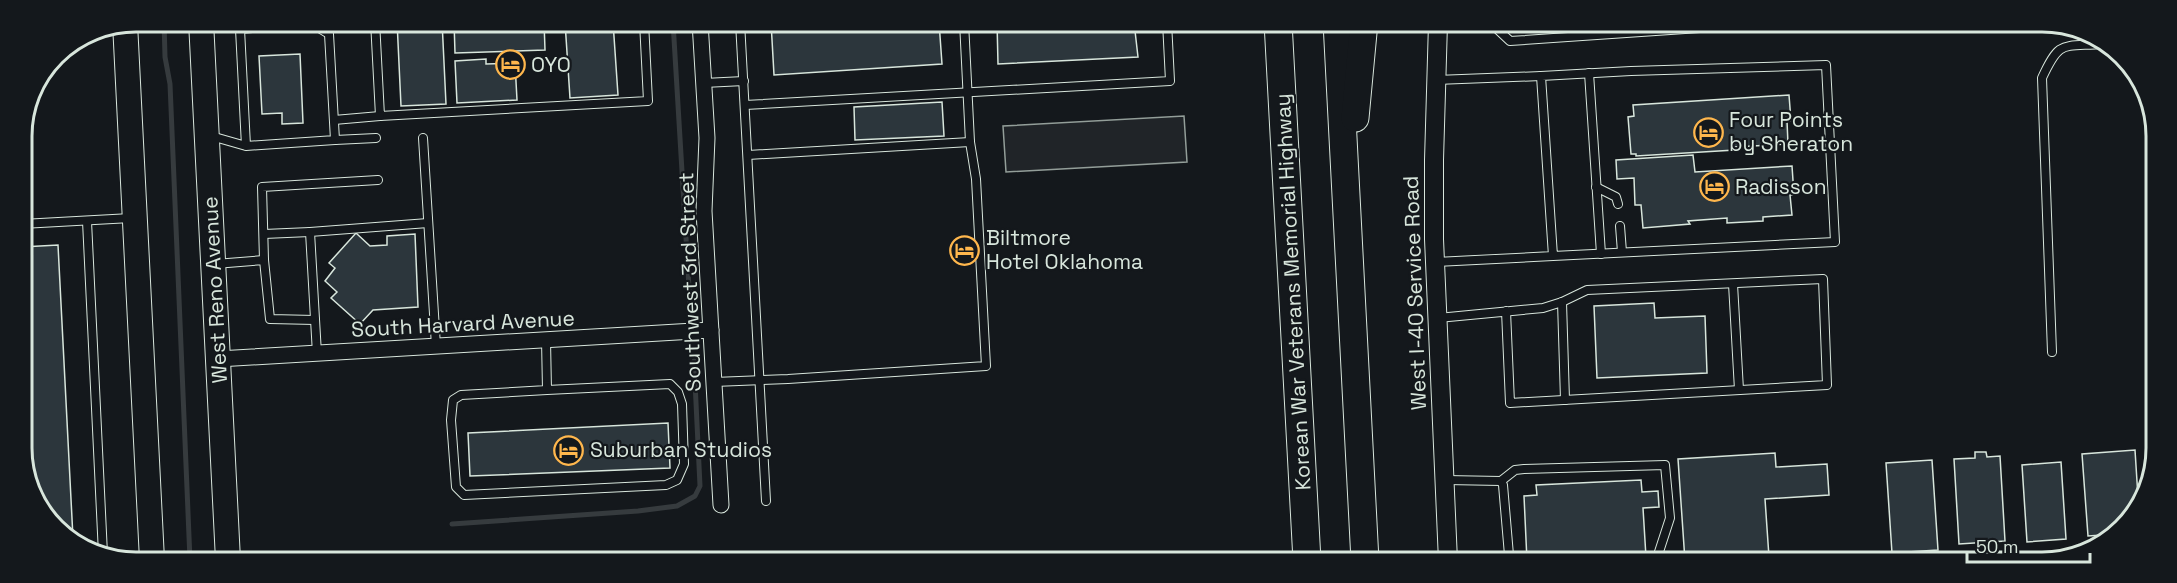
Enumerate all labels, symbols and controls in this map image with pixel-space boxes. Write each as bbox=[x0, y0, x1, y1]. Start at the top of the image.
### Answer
hotel icon: OYO bbox=[494, 49, 526, 81]
place label: OYO bbox=[531, 51, 571, 78]
street label: Korean War Veterans Memorial Highway bbox=[1269, 93, 1316, 491]
place label: Four Points by Sheraton bbox=[1729, 106, 1853, 157]
hotel icon: Four Points by Sheraton bbox=[1692, 116, 1724, 148]
hotel icon: Radisson bbox=[1698, 171, 1730, 203]
street label: Southwest 3rd Street bbox=[672, 172, 707, 392]
place label: Radisson bbox=[1735, 173, 1827, 200]
street label: West I-40 Service Road bbox=[1397, 175, 1432, 411]
street label: West Reno Avenue bbox=[196, 196, 233, 384]
place label: Biltmore Hotel Oklahoma bbox=[986, 224, 1143, 275]
hotel icon: Biltmore Hotel Oklahoma bbox=[949, 234, 981, 266]
street label: South Harvard Avenue bbox=[351, 304, 575, 343]
hotel icon: Suburban Studios bbox=[553, 434, 585, 466]
place label: Suburban Studios bbox=[590, 436, 772, 463]
scale bar bbox=[1967, 526, 2090, 564]
text: 50 m bbox=[1976, 535, 2018, 558]

